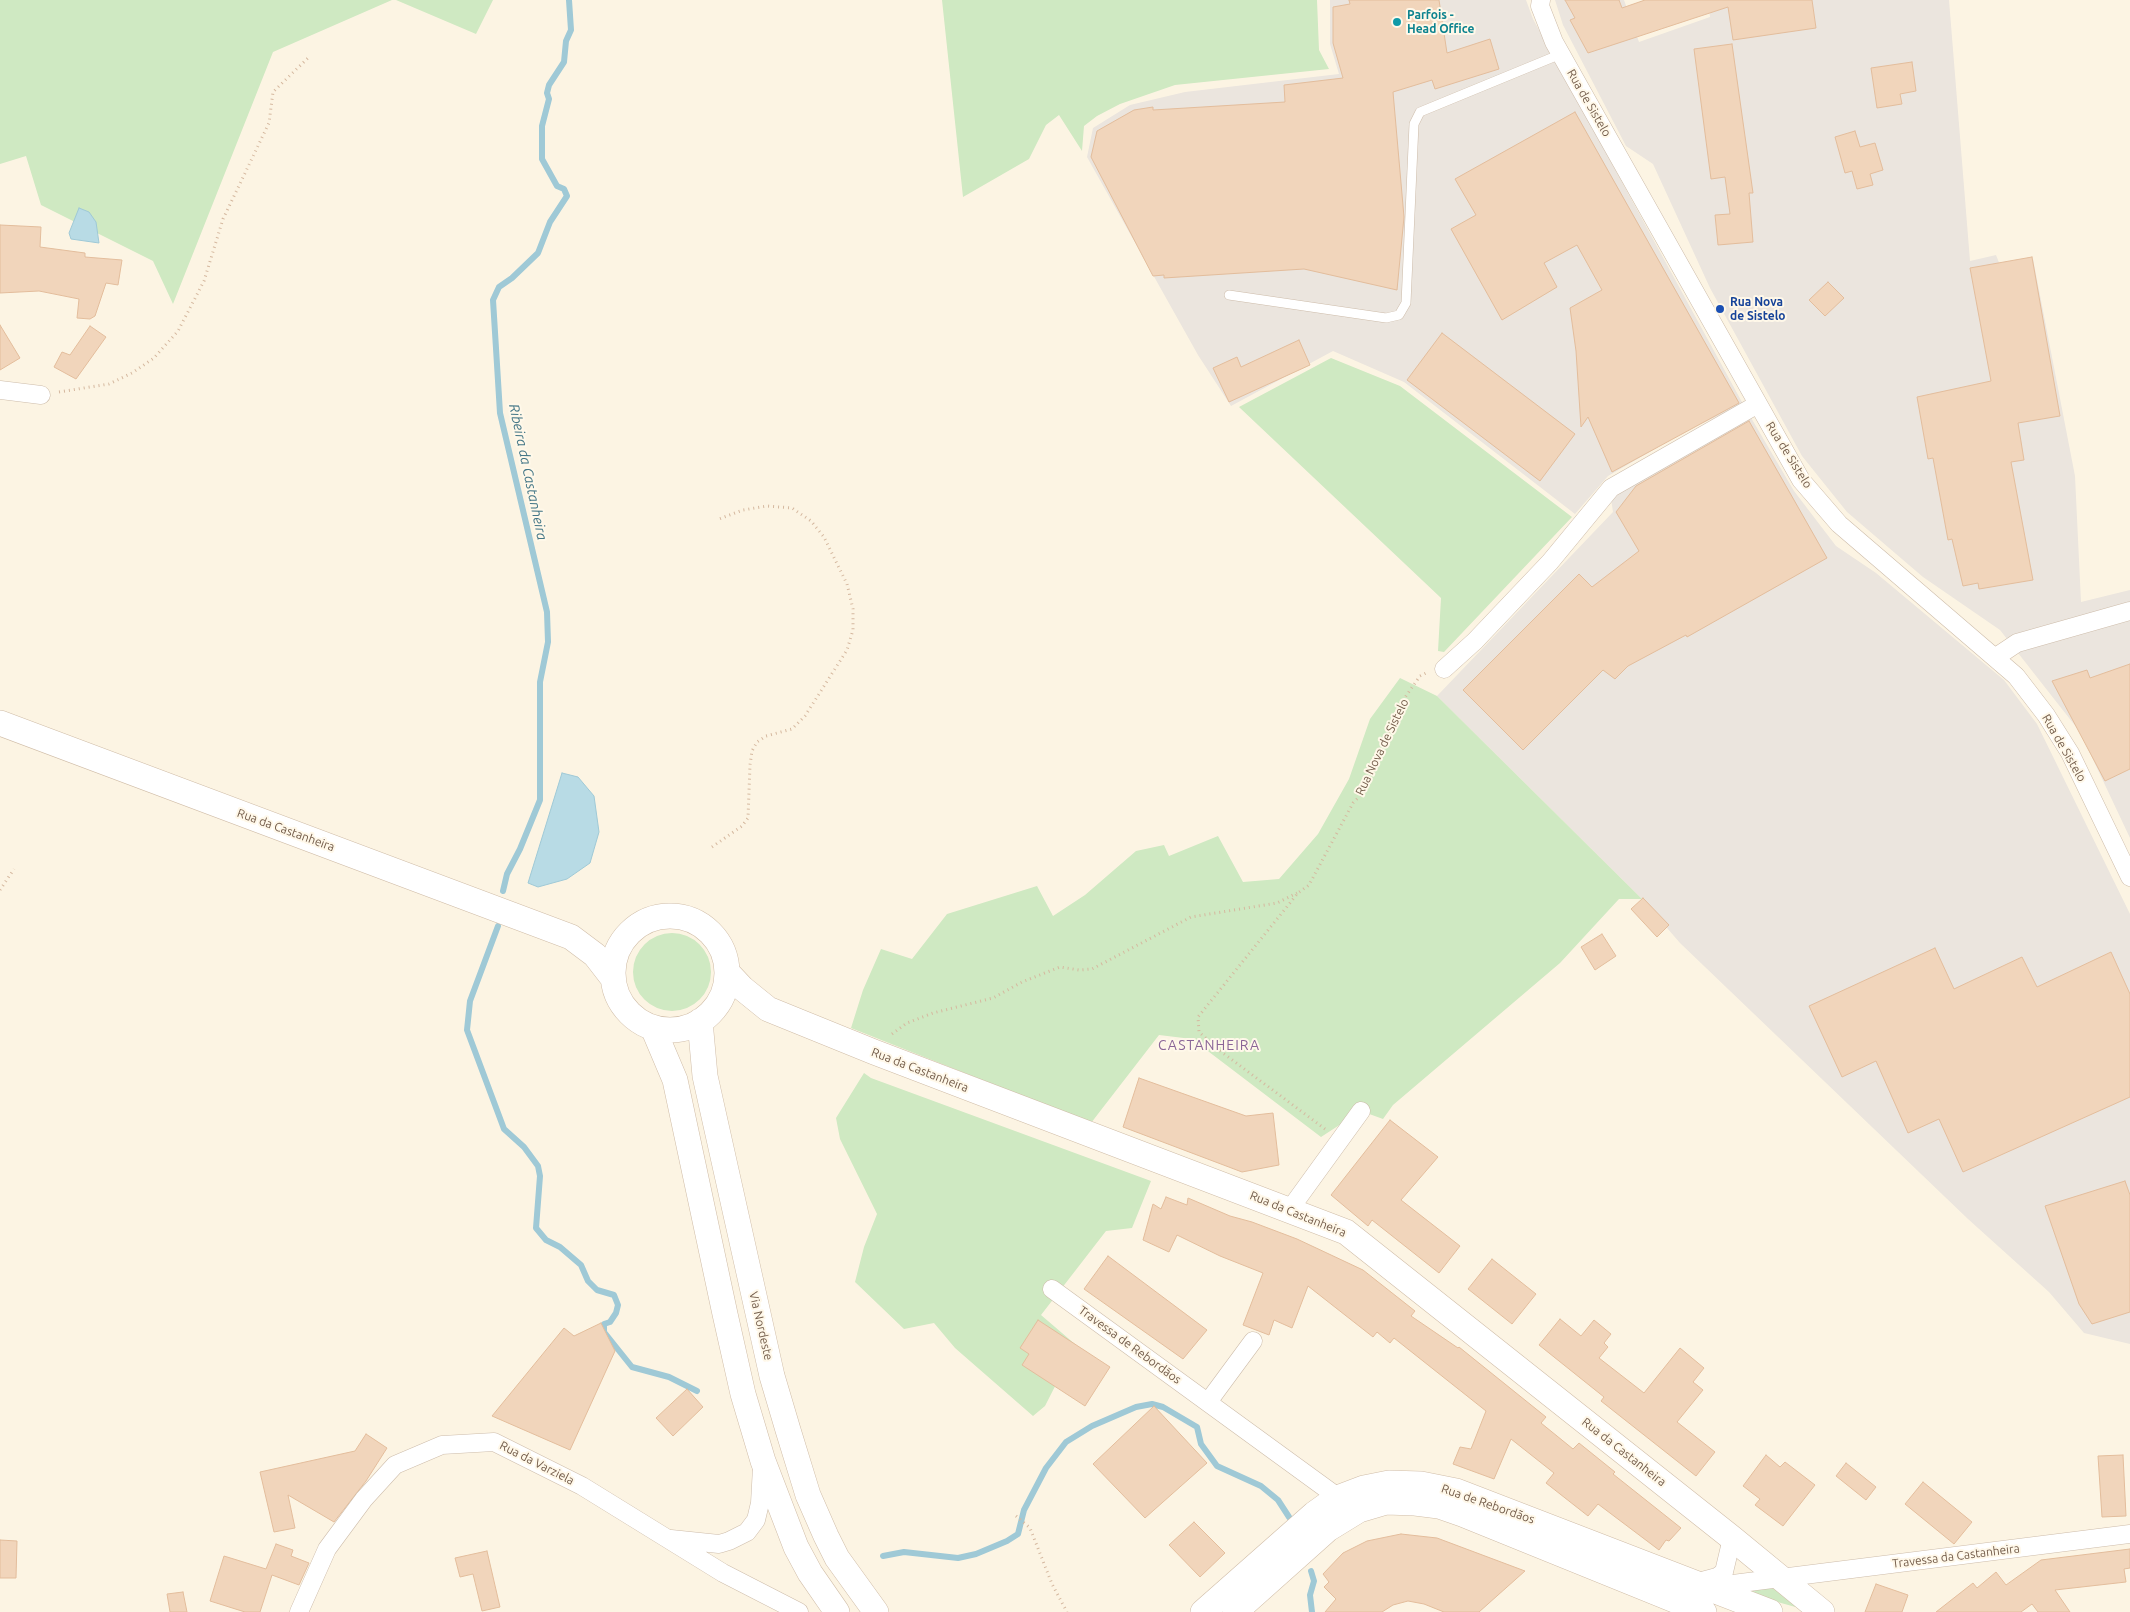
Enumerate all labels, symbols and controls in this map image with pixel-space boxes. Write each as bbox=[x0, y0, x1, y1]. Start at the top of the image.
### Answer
place label: Parfois - Head Office bbox=[1407, 8, 1474, 36]
marker: Parfois - Head Office bbox=[1391, 16, 1403, 28]
street label: Rua de Sistelo bbox=[1564, 67, 1614, 139]
place label: Rua Nova de Sistelo bbox=[1730, 295, 1786, 323]
marker: Rua Nova de Sistelo bbox=[1714, 303, 1726, 315]
water label: Ribeira da Castanheira bbox=[505, 402, 551, 542]
street label: Rua de Sistelo bbox=[1763, 419, 1815, 491]
street label: Rua Nova de Sistelo bbox=[1352, 696, 1412, 798]
street label: Rua de Sistelo bbox=[2039, 712, 2089, 784]
street label: Rua da Castanheira bbox=[235, 806, 337, 854]
district label: CASTANHEIRA bbox=[1157, 1037, 1261, 1053]
street label: Rua da Castanheira bbox=[869, 1045, 971, 1095]
street label: Rua da Castanheira bbox=[1248, 1188, 1348, 1240]
street label: Via Nordeste bbox=[746, 1290, 776, 1362]
street label: Travessa de Rebordãos bbox=[1076, 1303, 1184, 1387]
street label: Rua da Castanheira bbox=[1579, 1415, 1669, 1489]
street label: Rua da Varziela bbox=[497, 1438, 577, 1488]
street label: Rua de Rebordãos bbox=[1439, 1481, 1537, 1527]
street label: Travessa da Castanheira bbox=[1891, 1541, 2021, 1571]

